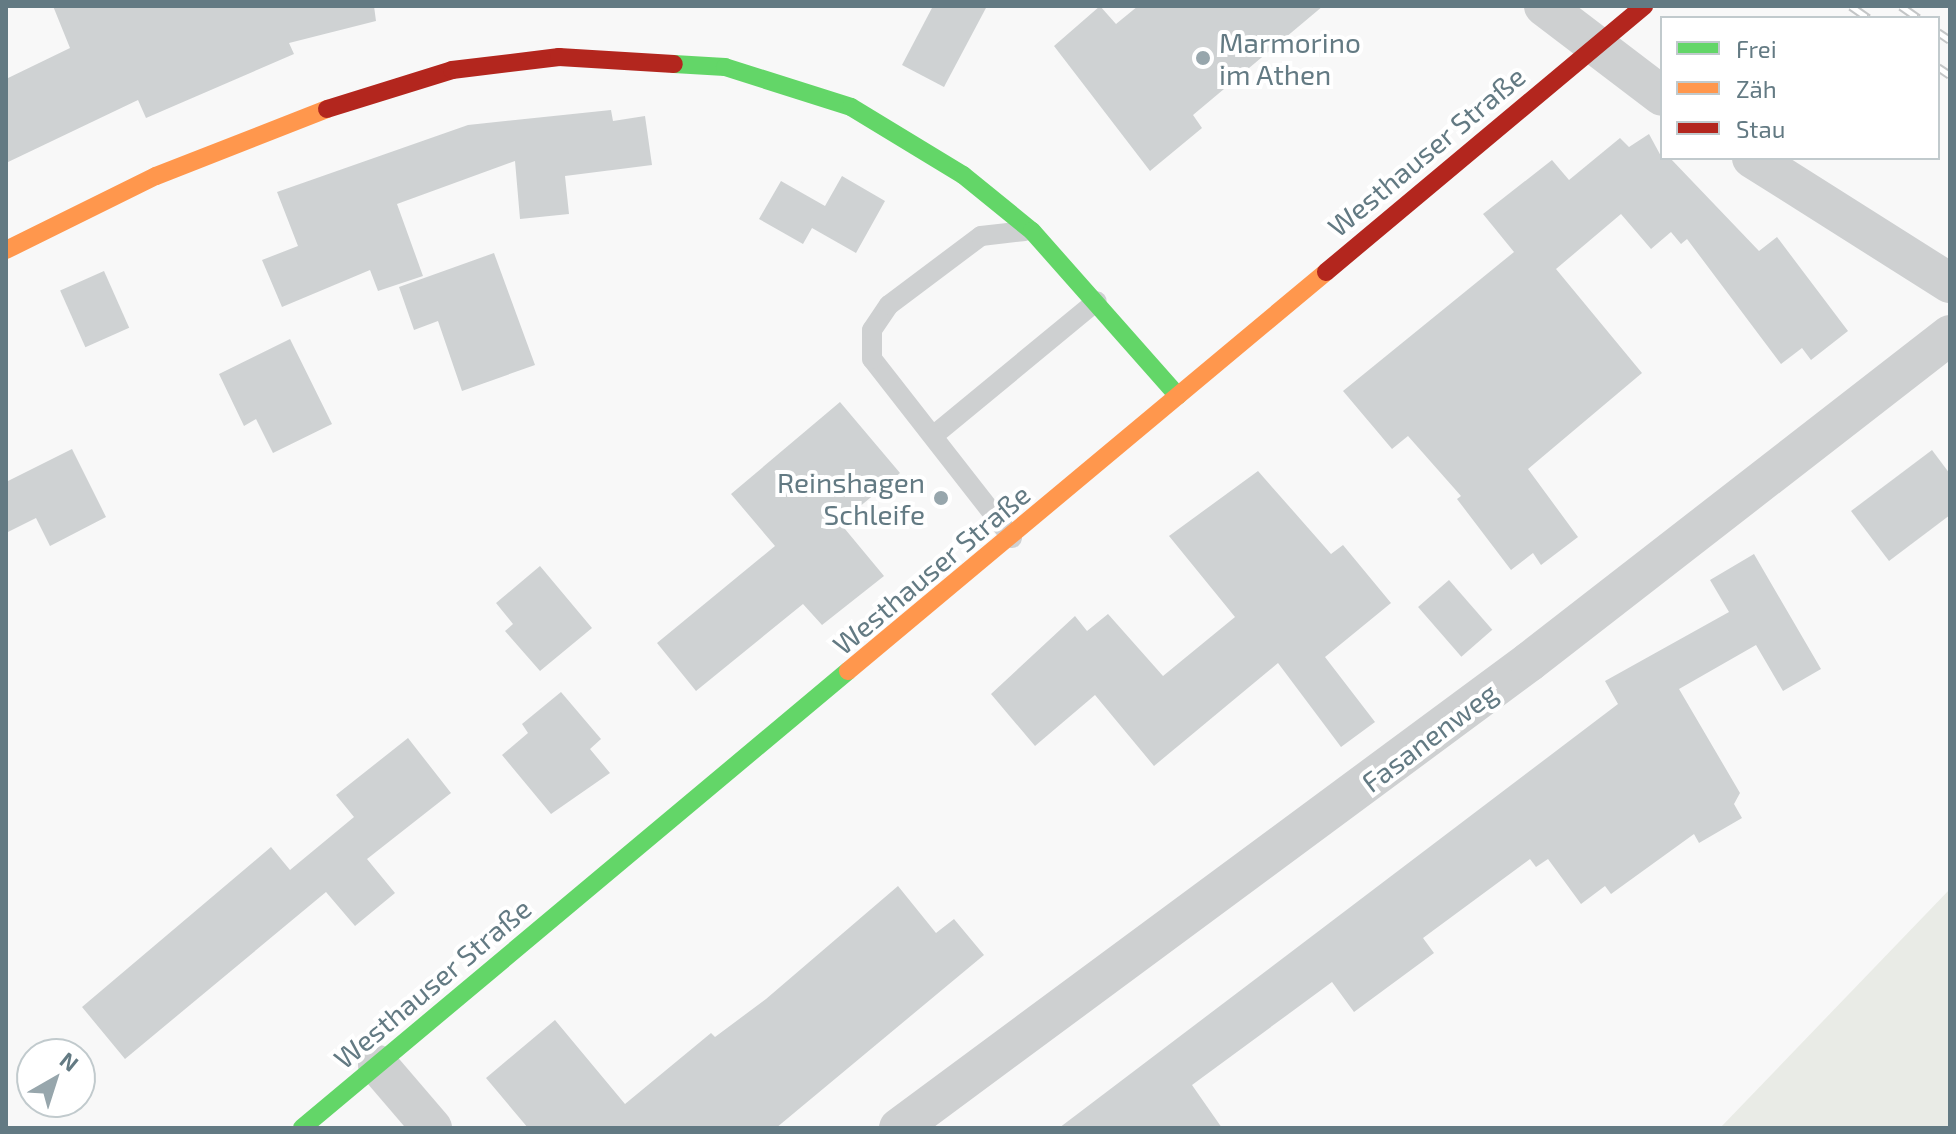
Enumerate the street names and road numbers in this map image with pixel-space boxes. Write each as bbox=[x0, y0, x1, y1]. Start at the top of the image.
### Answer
street label: Westhauser Straße bbox=[1321, 59, 1531, 243]
street label: Westhauser Straße bbox=[826, 477, 1036, 661]
street label: Fasanenweg bbox=[1355, 675, 1503, 799]
street label: Westhauser Straße bbox=[327, 891, 537, 1075]

